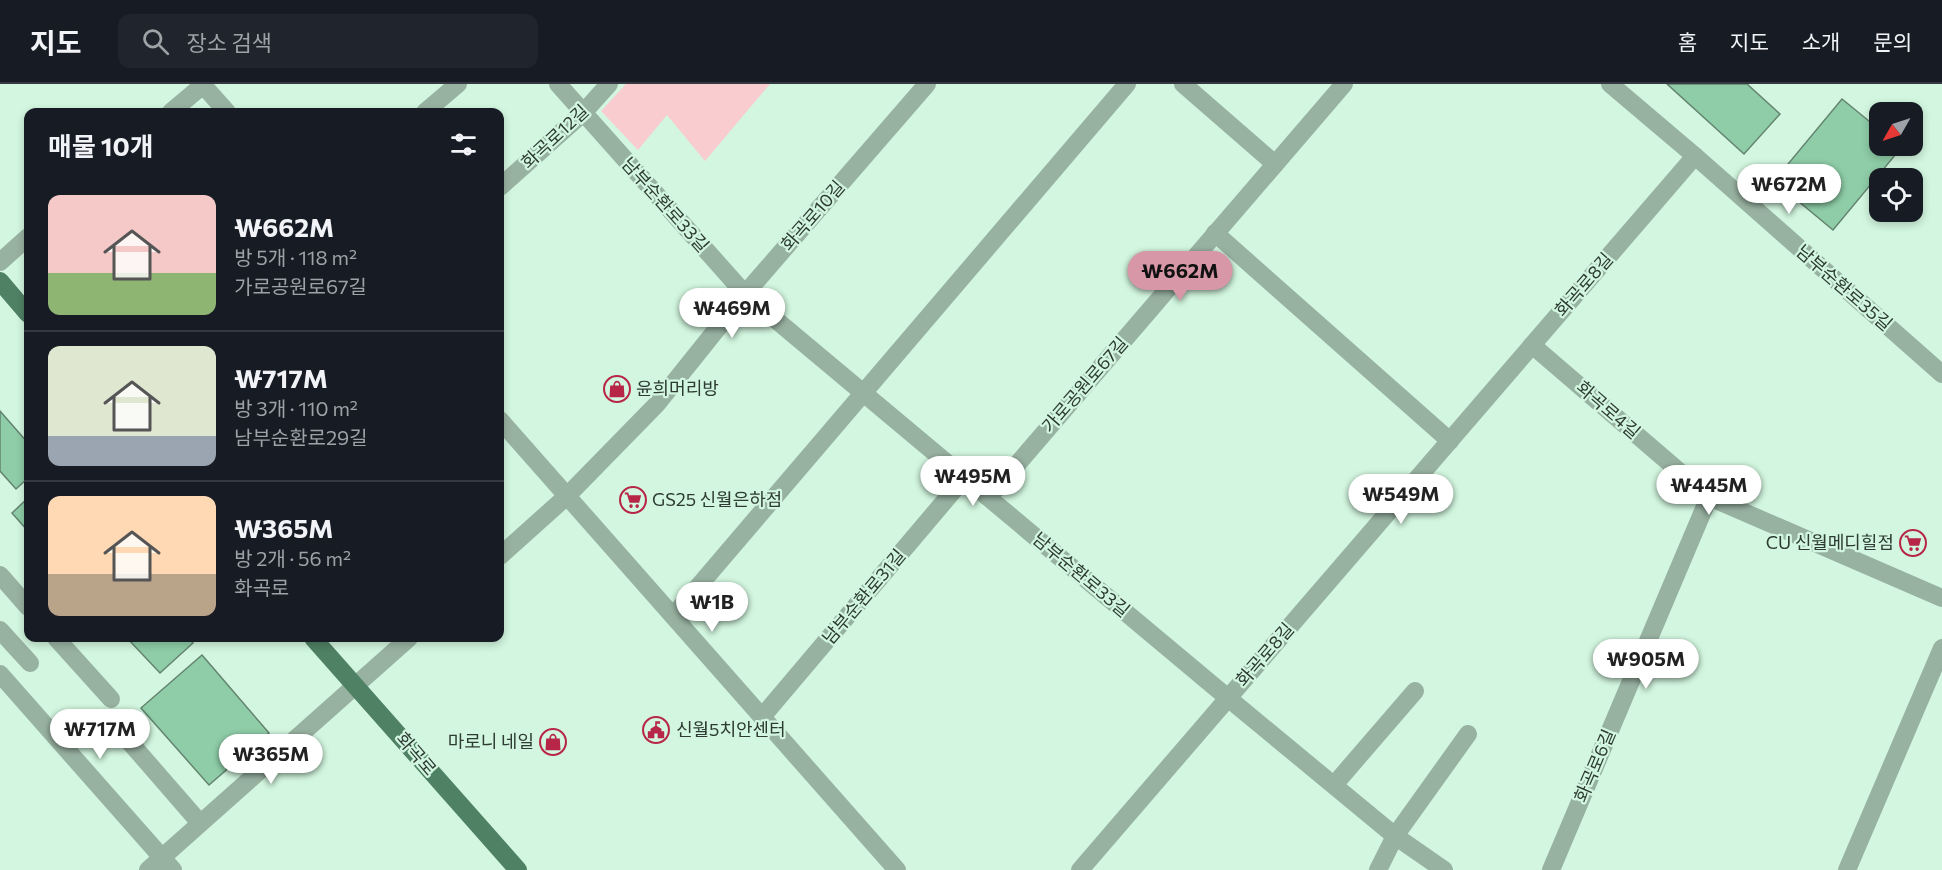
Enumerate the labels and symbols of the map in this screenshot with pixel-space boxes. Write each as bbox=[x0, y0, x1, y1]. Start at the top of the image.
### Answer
street label: 화곡로12길 bbox=[516, 100, 593, 173]
north arrow bbox=[1869, 102, 1923, 156]
street label: 남부순환로33길 bbox=[617, 152, 714, 256]
pin: ₩672M bbox=[1747, 164, 1831, 215]
street label: 화곡로10길 bbox=[776, 176, 849, 255]
street label: 남부순환로35길 bbox=[1792, 240, 1897, 335]
street label: 화곡로8길 bbox=[1550, 248, 1617, 321]
pin: ₩662M bbox=[1138, 251, 1222, 302]
pin: ₩469M bbox=[690, 288, 774, 339]
street label: 가로공원로67길 bbox=[1037, 332, 1132, 437]
shop icon: 윤희머리방 bbox=[602, 374, 632, 404]
street label: 화곡로4길 bbox=[1572, 376, 1645, 443]
place label: 윤희머리방 bbox=[636, 377, 719, 399]
pin: ₩495M bbox=[931, 456, 1015, 507]
pin: ₩445M bbox=[1667, 465, 1751, 516]
pin: ₩549M bbox=[1359, 474, 1443, 525]
supermarket icon: GS25 신월은하점 bbox=[618, 485, 648, 515]
place label: GS25 신월은하점 bbox=[652, 488, 782, 510]
street label: 남부순환로33길 bbox=[1029, 527, 1135, 621]
supermarket icon: CU 신월메디힐점 bbox=[1898, 528, 1928, 558]
place label: CU 신월메디힐점 bbox=[1766, 531, 1894, 553]
street label: 남부순환로31길 bbox=[817, 544, 909, 648]
pin: ₩1B bbox=[683, 582, 741, 633]
street label: 화곡로8길 bbox=[1231, 618, 1298, 691]
pin: ₩905M bbox=[1604, 639, 1688, 690]
pin: ₩717M bbox=[58, 709, 142, 760]
public building icon: 신월5치안센터 bbox=[641, 715, 671, 745]
place label: 신월5치안센터 bbox=[676, 718, 786, 740]
street label: 화곡로6길 bbox=[1569, 726, 1619, 805]
street label: 화곡로 bbox=[392, 727, 441, 779]
shop icon: 마로니 네일 bbox=[538, 727, 568, 757]
place label: 마로니 네일 bbox=[448, 730, 534, 752]
pin: ₩365M bbox=[229, 734, 313, 785]

